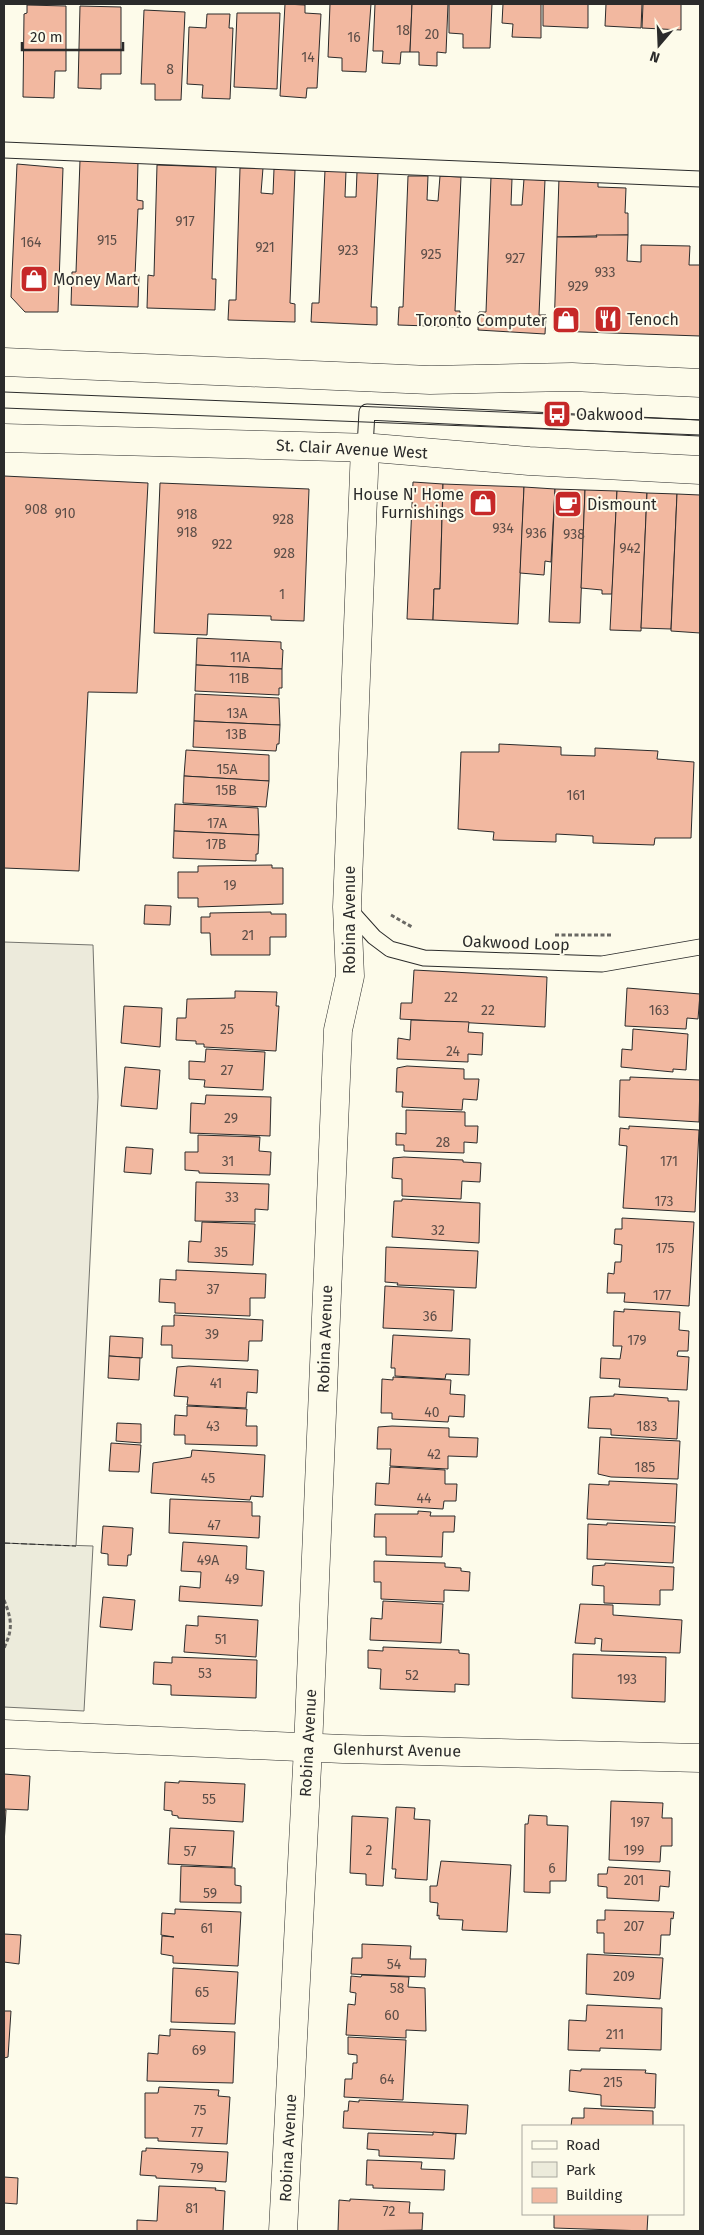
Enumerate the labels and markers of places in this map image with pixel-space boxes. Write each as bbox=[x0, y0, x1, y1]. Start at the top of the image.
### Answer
shop icon: Money Mart bbox=[19, 264, 49, 294]
place label: Money Mart bbox=[53, 270, 138, 289]
restaurant icon: Tenoch bbox=[593, 304, 623, 334]
shop icon: Toronto Computer bbox=[551, 305, 581, 335]
place label: Tenoch bbox=[627, 310, 679, 329]
place label: Toronto Computer bbox=[416, 311, 548, 330]
bus stop icon: Oakwood bbox=[542, 399, 572, 429]
place label: Oakwood bbox=[576, 405, 644, 424]
place label: House N' Home Furnishings bbox=[353, 485, 464, 522]
shop icon: House N' Home Furnishings bbox=[468, 488, 498, 518]
cafe icon: Dismount bbox=[553, 489, 583, 519]
place label: Dismount bbox=[587, 495, 657, 514]

